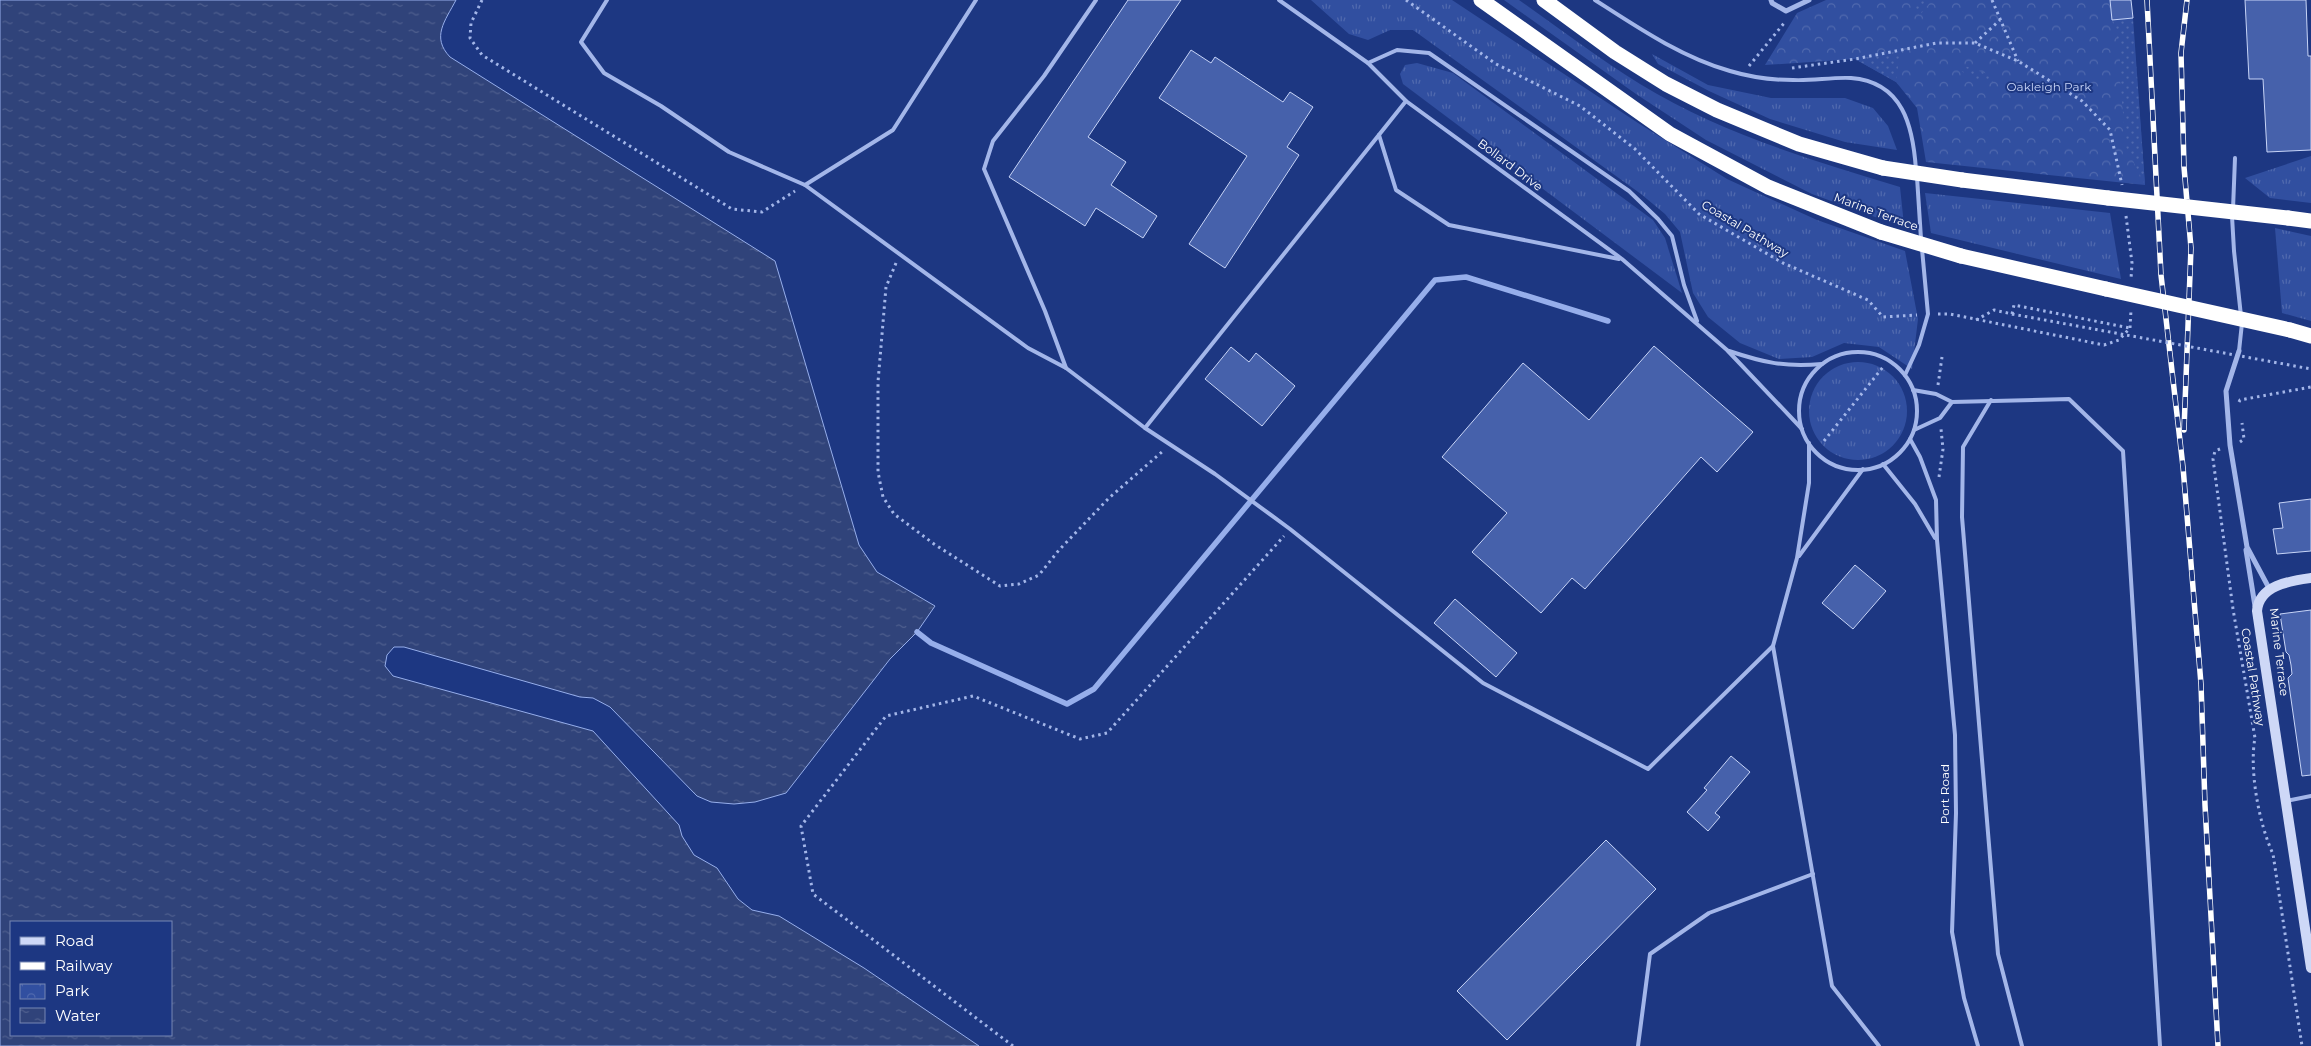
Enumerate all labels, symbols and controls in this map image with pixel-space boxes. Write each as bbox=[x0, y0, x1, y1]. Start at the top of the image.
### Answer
park label: Oakleigh Park bbox=[2007, 79, 2092, 94]
street label: Bollard Drive bbox=[1475, 135, 1546, 194]
street label: Marine Terrace bbox=[1832, 189, 1920, 234]
street label: Coastal Pathway bbox=[1699, 197, 1792, 261]
street label: Marine Terrace bbox=[2267, 607, 2292, 697]
street label: Coastal Pathway bbox=[2238, 627, 2269, 727]
street label: Port Road bbox=[1937, 764, 1952, 824]
legend bbox=[10, 921, 172, 1036]
text: Road bbox=[55, 931, 94, 950]
text: Railway bbox=[55, 956, 113, 975]
text: Park bbox=[55, 981, 89, 1000]
text: Water bbox=[55, 1006, 101, 1025]

